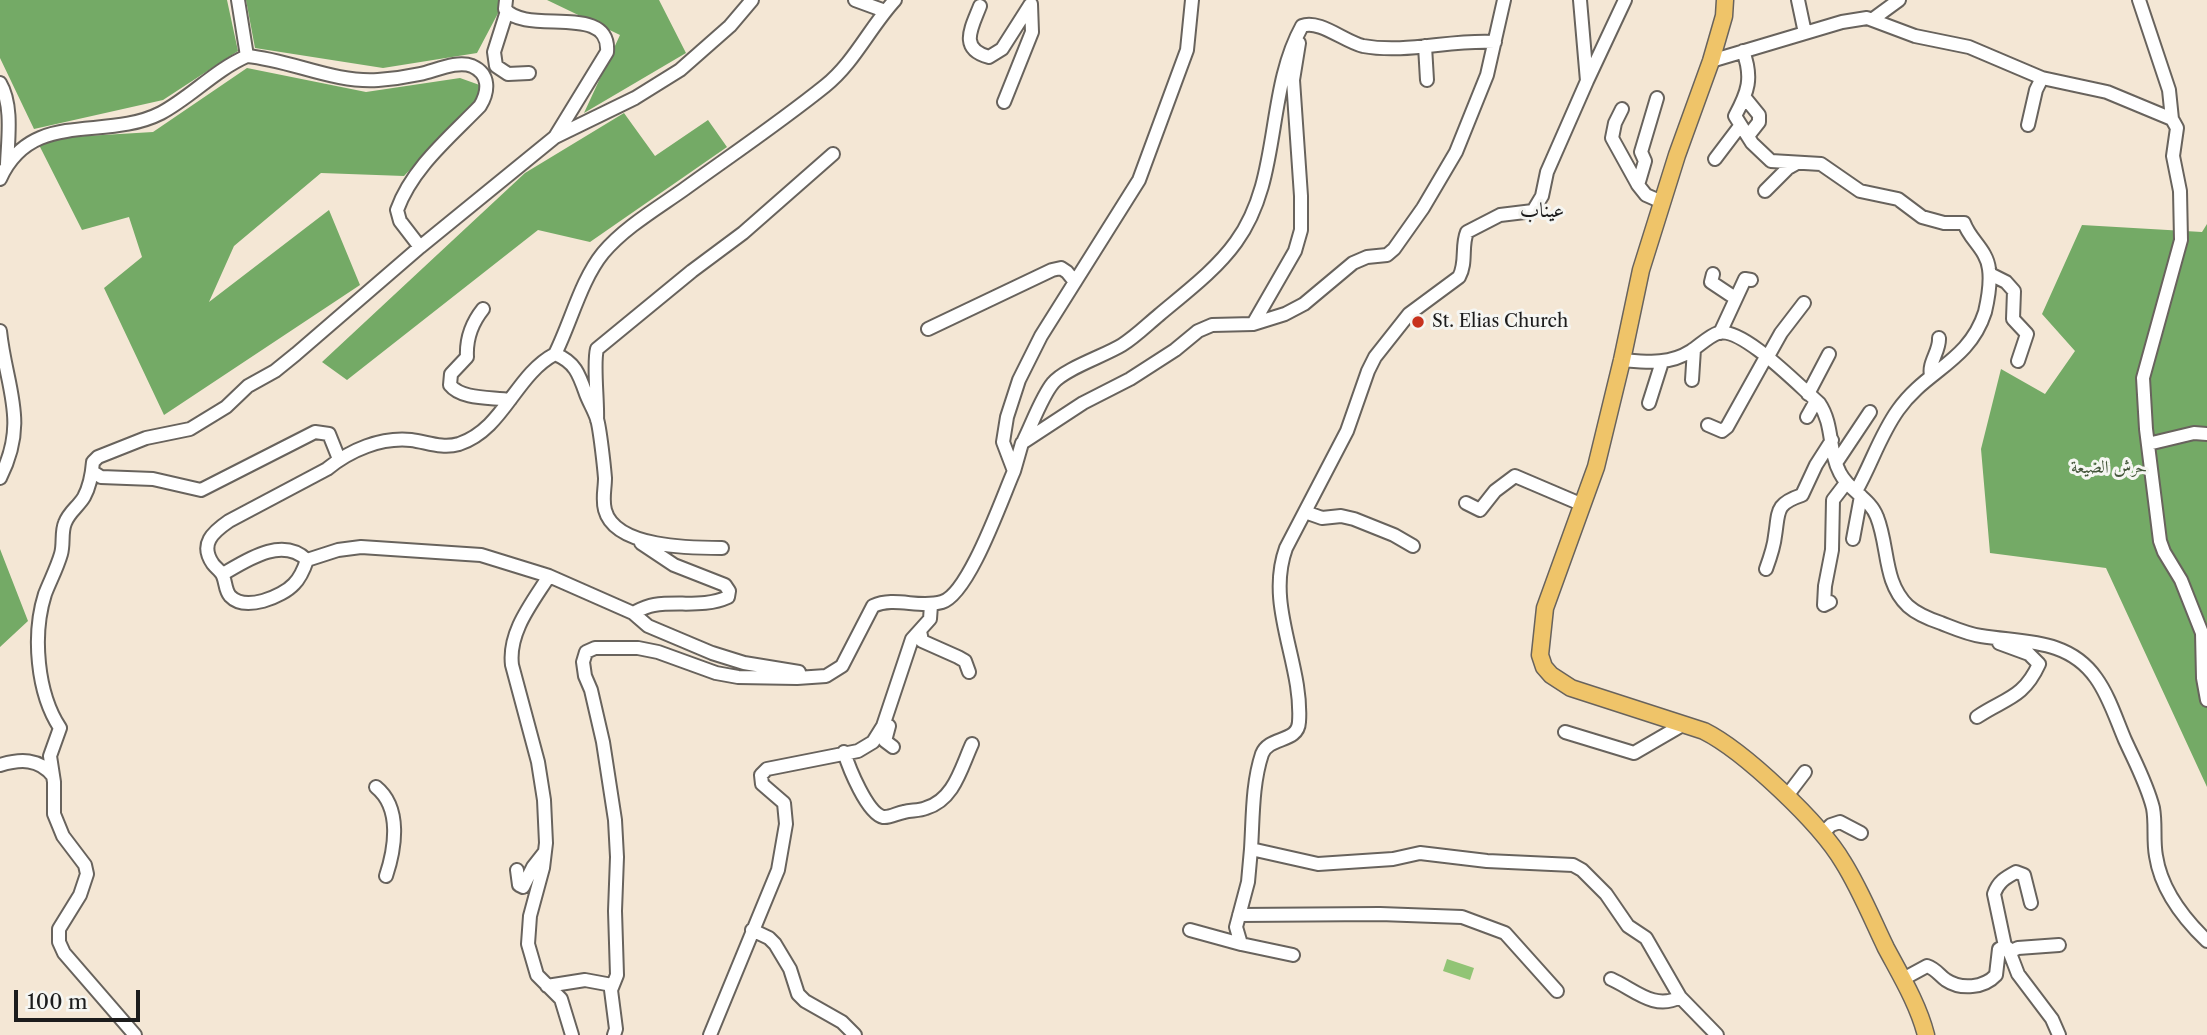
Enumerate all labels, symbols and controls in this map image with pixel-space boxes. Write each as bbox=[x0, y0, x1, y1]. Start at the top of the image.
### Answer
district label: عيناب bbox=[1520, 198, 1564, 224]
place label: St. Elias Church bbox=[1432, 311, 1568, 333]
marker: St. Elias Church bbox=[1410, 314, 1426, 330]
park label: حرش الضيعة bbox=[2071, 457, 2147, 479]
scale bar bbox=[18, 976, 144, 1020]
text: 100 m bbox=[27, 989, 88, 1014]

